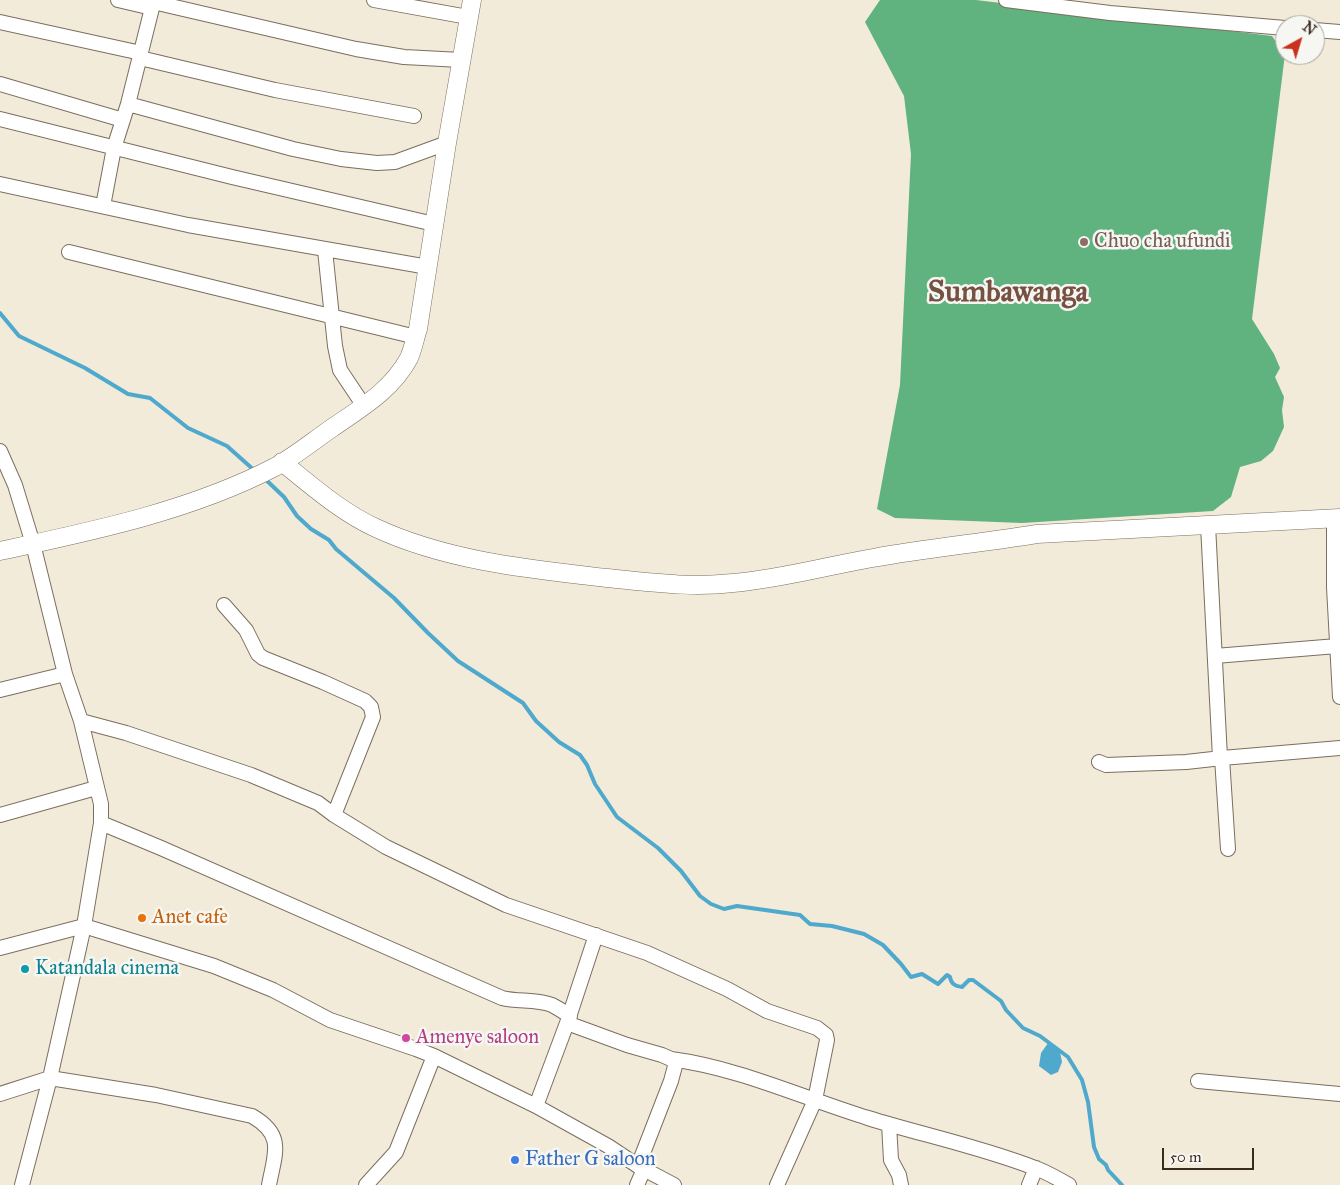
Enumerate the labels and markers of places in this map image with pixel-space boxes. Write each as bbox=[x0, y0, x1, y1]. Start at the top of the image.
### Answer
place label: Chuo cha ufundi bbox=[1094, 230, 1231, 254]
marker: Chuo cha ufundi bbox=[1078, 236, 1090, 248]
place label: Anet cafe bbox=[152, 906, 228, 930]
marker: Anet cafe bbox=[136, 912, 148, 924]
place label: Katandala cinema bbox=[35, 957, 179, 981]
marker: Katandala cinema bbox=[19, 963, 31, 975]
place label: Amenye saloon bbox=[416, 1026, 539, 1050]
marker: Amenye saloon bbox=[400, 1032, 412, 1044]
place label: Father G saloon bbox=[525, 1148, 656, 1172]
marker: Father G saloon bbox=[509, 1154, 521, 1166]

